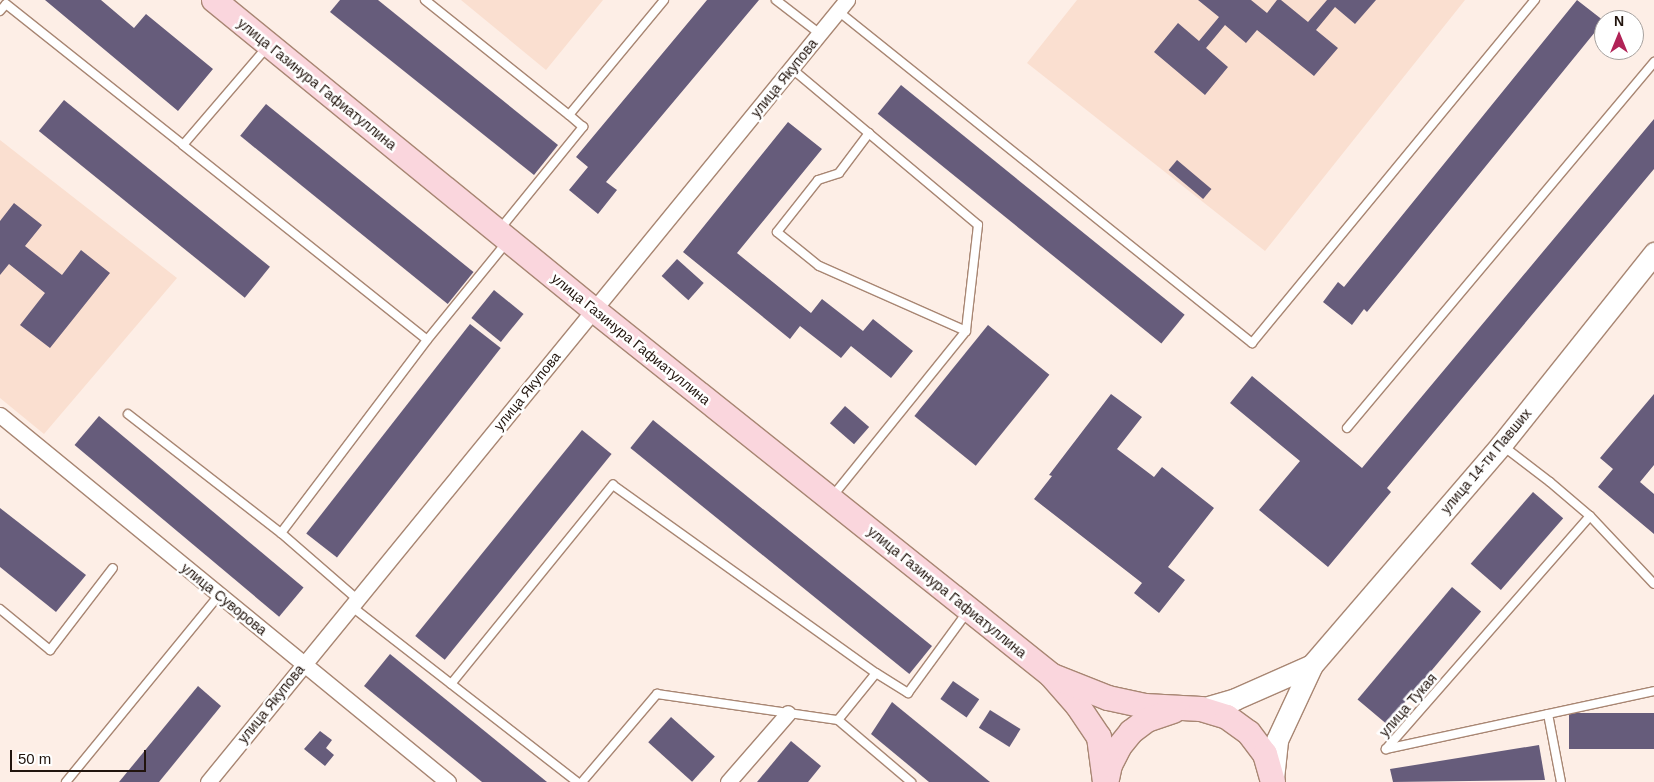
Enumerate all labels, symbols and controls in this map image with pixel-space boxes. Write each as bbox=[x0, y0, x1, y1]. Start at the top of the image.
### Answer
north arrow bbox=[1594, 10, 1644, 60]
text: N bbox=[1614, 13, 1624, 29]
street label: улица Газинура Гафиатуллина bbox=[234, 15, 400, 153]
street label: улица Якупова bbox=[747, 35, 821, 121]
street label: улица Газинура Гафиатуллина bbox=[548, 270, 714, 408]
street label: улица Якупова bbox=[490, 348, 564, 434]
street label: улица 14-ти Павших bbox=[1437, 405, 1535, 517]
street label: улица Газинура Гафиатуллина bbox=[864, 523, 1030, 661]
street label: улица Суворова bbox=[178, 559, 270, 639]
street label: улица Якупова bbox=[234, 661, 308, 747]
street label: улица Тукая bbox=[1376, 670, 1440, 740]
scale bar bbox=[12, 740, 149, 772]
text: 50 m bbox=[18, 750, 51, 767]

